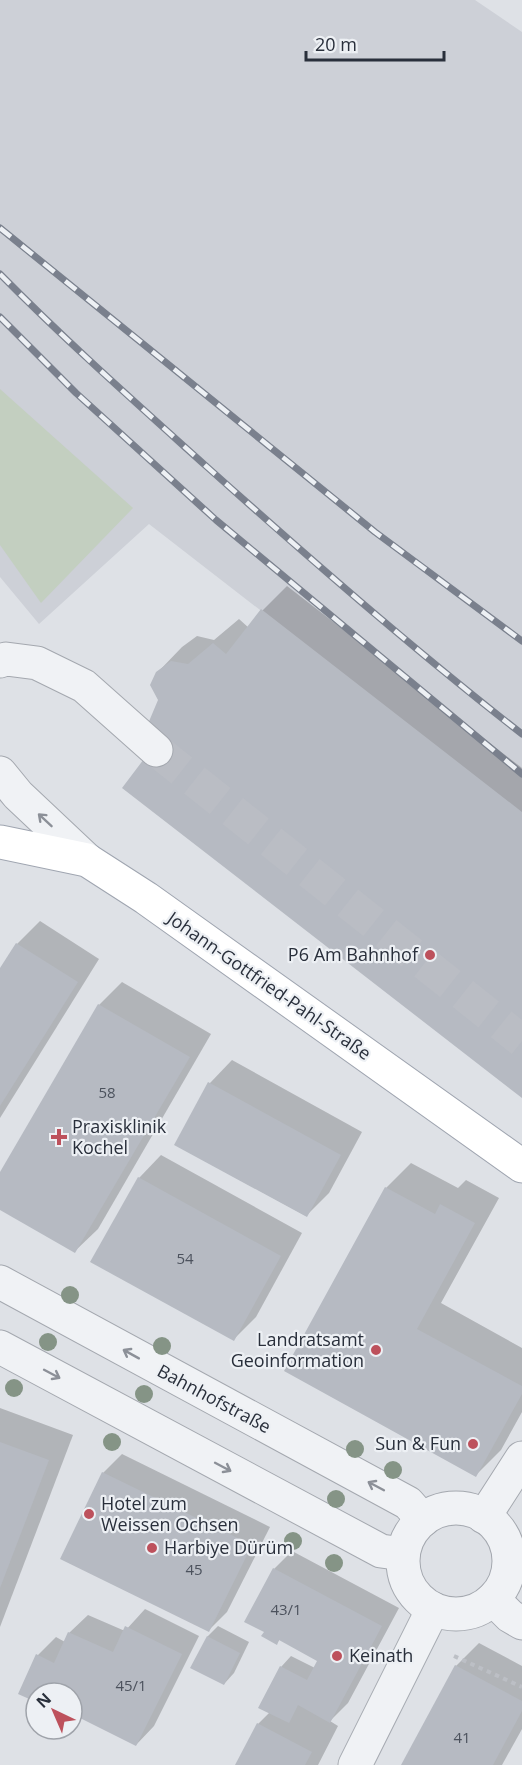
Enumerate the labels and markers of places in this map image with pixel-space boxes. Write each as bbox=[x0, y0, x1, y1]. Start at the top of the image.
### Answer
place label: P6 Am Bahnhof bbox=[288, 942, 419, 966]
marker: P6 Am Bahnhof bbox=[423, 948, 437, 962]
place label: Praxisklinik Kochel bbox=[72, 1114, 167, 1159]
marker: Praxisklinik Kochel bbox=[50, 1128, 68, 1146]
place label: Landratsamt Geoinformation bbox=[231, 1327, 364, 1372]
marker: Landratsamt Geoinformation bbox=[369, 1343, 383, 1357]
place label: Sun & Fun bbox=[375, 1431, 461, 1455]
marker: Sun & Fun bbox=[466, 1437, 480, 1451]
place label: Hotel zum Weissen Ochsen bbox=[101, 1491, 239, 1536]
marker: Hotel zum Weissen Ochsen bbox=[82, 1507, 96, 1521]
place label: Harbiye Dürüm bbox=[164, 1535, 293, 1559]
marker: Harbiye Dürüm bbox=[145, 1541, 159, 1555]
place label: Keinath bbox=[349, 1643, 413, 1667]
marker: Keinath bbox=[330, 1649, 344, 1663]

